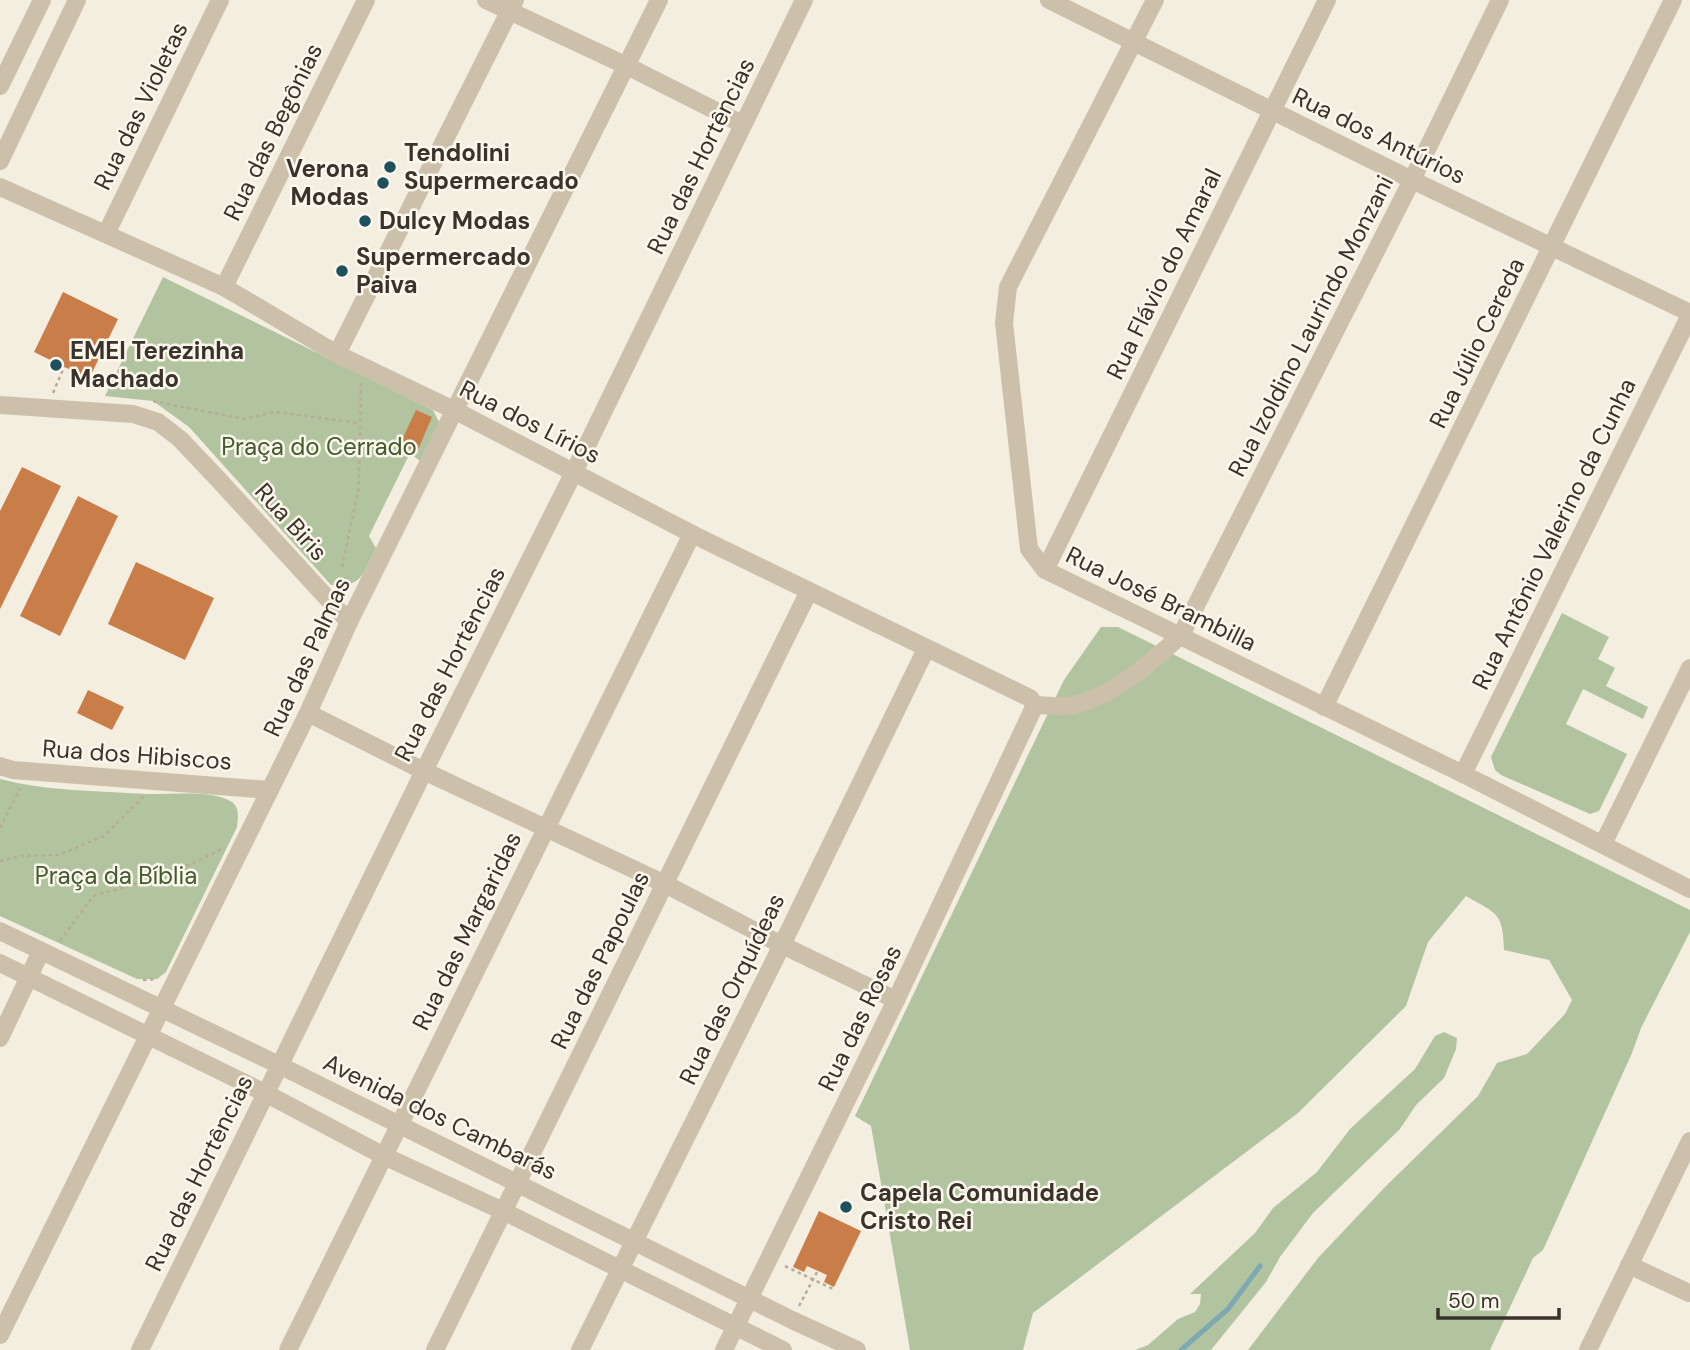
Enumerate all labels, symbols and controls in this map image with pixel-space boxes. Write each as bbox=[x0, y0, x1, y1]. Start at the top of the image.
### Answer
street label: Rua das Violetas bbox=[86, 17, 195, 195]
street label: Rua das Begônias bbox=[216, 38, 329, 226]
street label: Rua das Hortências bbox=[640, 53, 762, 259]
street label: Rua dos Antúrios bbox=[1288, 80, 1471, 191]
place label: Tendolini Supermercado bbox=[404, 137, 579, 196]
place label: Verona Modas bbox=[286, 153, 369, 212]
marker: Tendolini Supermercado bbox=[382, 159, 398, 175]
street label: Rua Flávio do Amaral bbox=[1099, 163, 1228, 384]
street label: Rua Izoldino Laurindo Monzani bbox=[1221, 170, 1400, 482]
marker: Verona Modas bbox=[375, 175, 391, 191]
place label: Dulcy Modas bbox=[379, 205, 530, 236]
marker: Dulcy Modas bbox=[357, 213, 373, 229]
place label: Supermercado Paiva bbox=[356, 241, 531, 300]
street label: Rua Júlio Cereda bbox=[1422, 252, 1531, 433]
marker: Supermercado Paiva bbox=[334, 263, 350, 279]
place label: EMEI Terezinha Machado bbox=[70, 335, 244, 394]
marker: EMEI Terezinha Machado bbox=[48, 357, 64, 373]
street label: Rua dos Lírios bbox=[455, 373, 606, 470]
street label: Rua Antônio Valerino da Cunha bbox=[1465, 373, 1643, 694]
park label: Praça do Cerrado bbox=[221, 431, 417, 462]
street label: Rua Biris bbox=[248, 476, 334, 567]
street label: Rua José Brambilla bbox=[1061, 539, 1262, 658]
street label: Rua das Hortências bbox=[387, 561, 512, 766]
street label: Rua das Palmas bbox=[256, 572, 357, 741]
street label: Rua dos Hibiscos bbox=[41, 732, 233, 777]
street label: Rua das Margaridas bbox=[405, 826, 528, 1035]
park label: Praça da Bíblia bbox=[35, 860, 197, 891]
street label: Rua das Papoulas bbox=[543, 866, 656, 1054]
street label: Rua das Orquídeas bbox=[672, 888, 791, 1089]
street label: Rua das Rosas bbox=[811, 940, 908, 1096]
street label: Avenida dos Cambarás bbox=[318, 1047, 562, 1187]
street label: Rua das Hortências bbox=[138, 1070, 260, 1276]
place label: Capela Comunidade Cristo Rei bbox=[860, 1177, 1099, 1236]
marker: Capela Comunidade Cristo Rei bbox=[838, 1199, 854, 1215]
scale bar bbox=[1438, 1276, 1559, 1320]
text: 50 m bbox=[1448, 1287, 1499, 1315]

